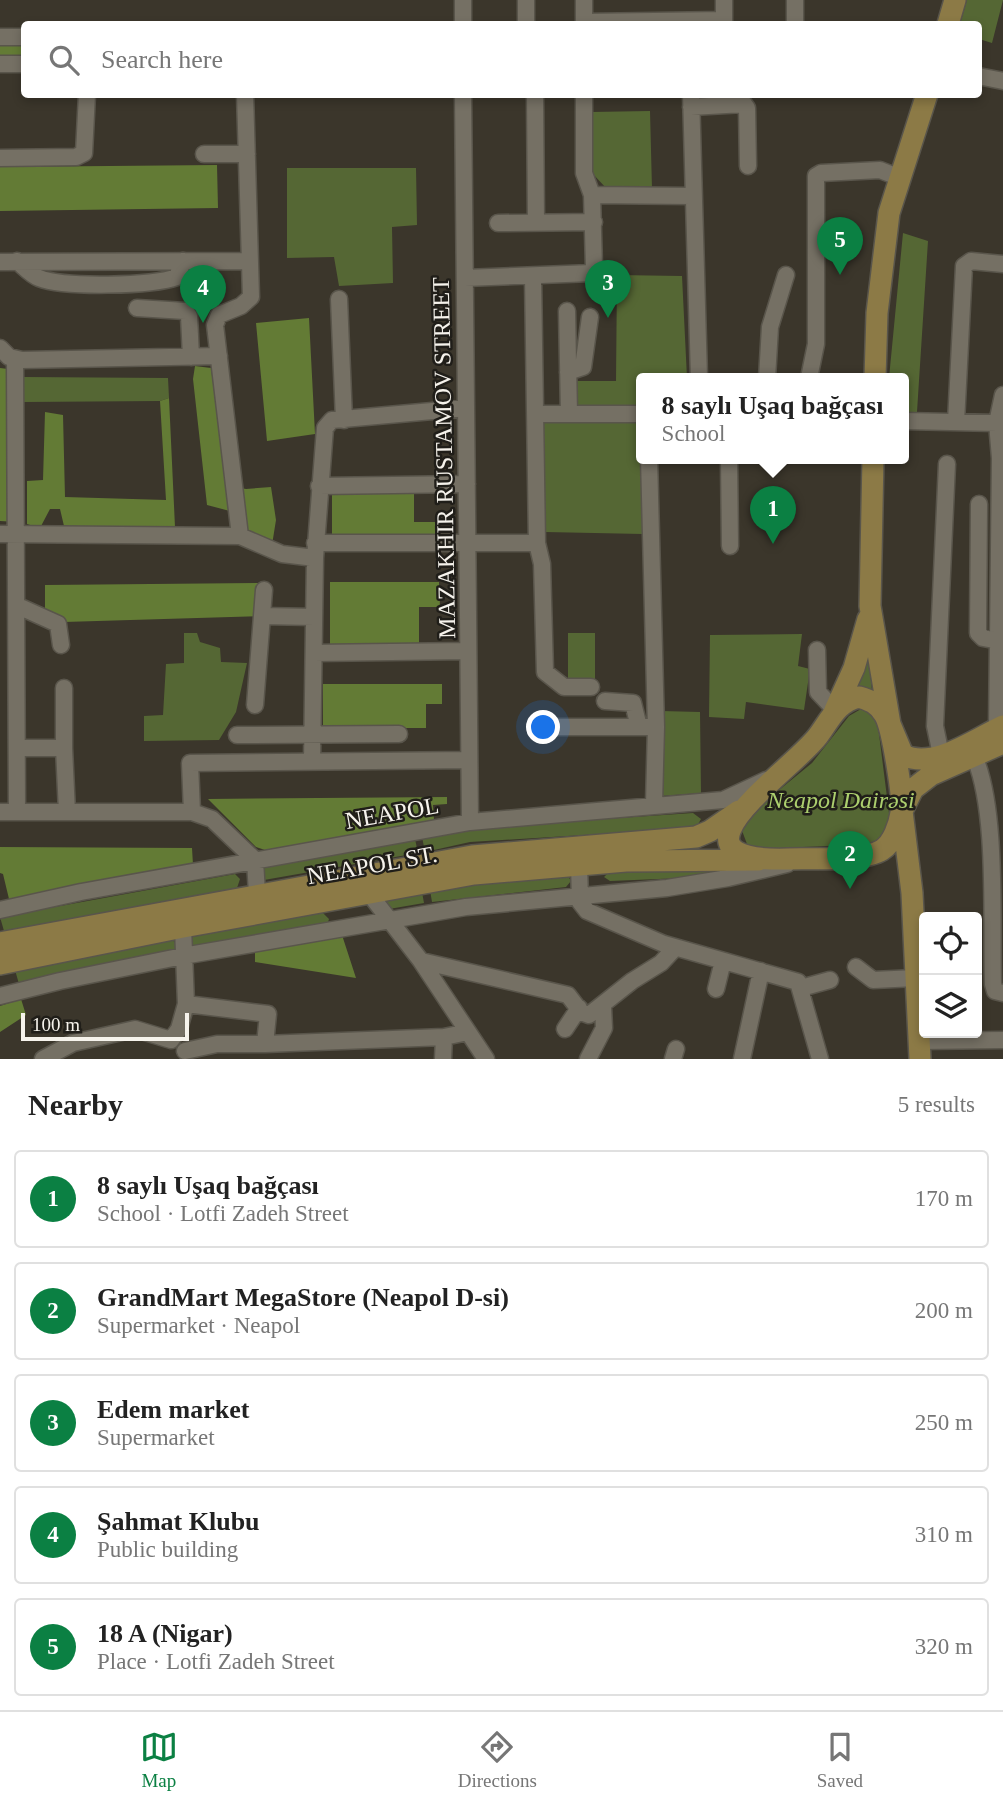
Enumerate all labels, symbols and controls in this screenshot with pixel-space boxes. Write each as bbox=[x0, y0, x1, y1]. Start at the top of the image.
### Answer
search box bbox=[21, 21, 982, 98]
icon: search bbox=[45, 41, 83, 79]
text: Search here bbox=[101, 45, 223, 74]
pin: 5 bbox=[817, 217, 863, 275]
pin: 3 bbox=[585, 260, 631, 318]
pin: 4 bbox=[180, 265, 226, 323]
street label: MAZAKHIR RUSTAMOV STREET bbox=[428, 277, 460, 639]
popup bbox=[636, 373, 909, 464]
text: 8 saylı Uşaq bağçası bbox=[662, 391, 883, 420]
text: School bbox=[662, 421, 726, 446]
pin: 1 bbox=[750, 486, 796, 544]
your location bbox=[526, 710, 560, 744]
park label: Neapol Dairəsi bbox=[766, 787, 915, 813]
street label: NEAPOL bbox=[343, 792, 441, 834]
pin: 2 bbox=[827, 831, 873, 889]
street label: NEAPOL ST. bbox=[305, 841, 439, 889]
map controls bbox=[919, 912, 982, 1038]
button: locate bbox=[919, 912, 982, 975]
button: layers bbox=[919, 975, 982, 1038]
scale bar bbox=[21, 1010, 189, 1042]
text: 100 m bbox=[32, 1014, 80, 1035]
text: Nearby bbox=[28, 1088, 123, 1121]
text: 5 results bbox=[898, 1092, 975, 1117]
text: 8 saylı Uşaq bağçası bbox=[97, 1171, 319, 1200]
text: 1 bbox=[47, 1186, 59, 1211]
text: 170 m bbox=[915, 1186, 973, 1211]
text: School · Lotfi Zadeh Street bbox=[97, 1201, 349, 1226]
text: GrandMart MegaStore (Neapol D-si) bbox=[97, 1283, 509, 1312]
text: 2 bbox=[47, 1298, 59, 1323]
text: 200 m bbox=[915, 1298, 973, 1323]
text: Supermarket · Neapol bbox=[97, 1313, 300, 1338]
text: Edem market bbox=[97, 1395, 249, 1424]
text: 3 bbox=[47, 1410, 59, 1435]
text: 250 m bbox=[915, 1410, 973, 1435]
text: Supermarket bbox=[97, 1425, 215, 1450]
text: Şahmat Klubu bbox=[97, 1507, 260, 1536]
text: 4 bbox=[47, 1522, 59, 1547]
text: 310 m bbox=[915, 1522, 973, 1547]
text: Public building bbox=[97, 1537, 238, 1562]
text: 18 A (Nigar) bbox=[97, 1619, 233, 1648]
text: 5 bbox=[47, 1634, 59, 1659]
text: 320 m bbox=[915, 1634, 973, 1659]
text: Place · Lotfi Zadeh Street bbox=[97, 1649, 335, 1674]
tab: Map bbox=[140, 1728, 178, 1792]
tab: Directions bbox=[458, 1728, 537, 1792]
tab: Saved bbox=[817, 1728, 863, 1792]

